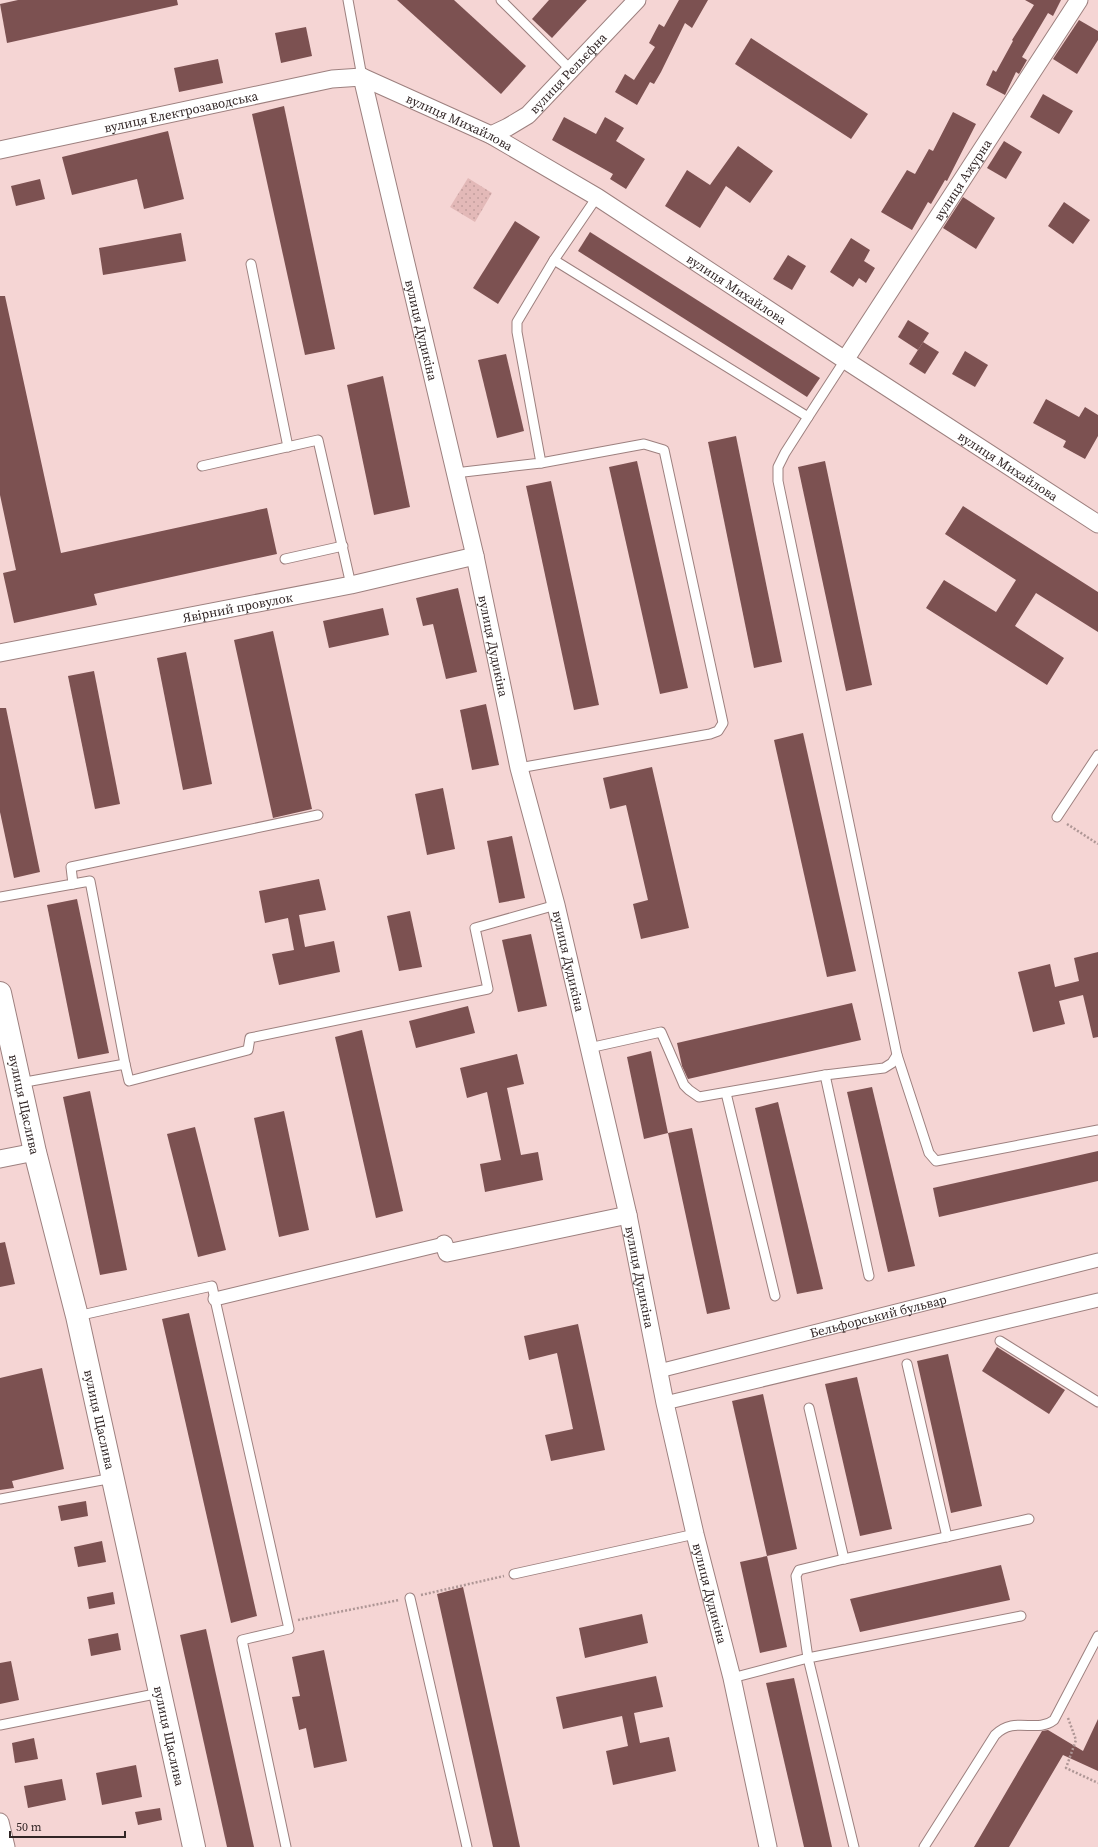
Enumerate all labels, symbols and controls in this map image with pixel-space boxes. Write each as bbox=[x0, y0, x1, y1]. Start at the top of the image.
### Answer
street label: вулиця Рельєфна bbox=[526, 29, 611, 117]
street label: вулиця Електрозаводська bbox=[102, 87, 260, 137]
street label: вулиця Михайлова bbox=[403, 90, 516, 155]
street label: вулиця Ажурна bbox=[930, 136, 996, 224]
street label: вулиця Михайлова bbox=[683, 250, 790, 328]
street label: вулиця Дудикіна bbox=[401, 278, 441, 383]
street label: вулиця Михайлова bbox=[955, 427, 1062, 505]
street label: Явірний провулок bbox=[181, 588, 294, 626]
street label: вулиця Дудикіна bbox=[474, 594, 512, 699]
street label: вулиця Дудикіна bbox=[549, 909, 589, 1014]
street label: вулиця Щаслива bbox=[5, 1053, 43, 1156]
street label: вулиця Дудикіна bbox=[621, 1225, 658, 1330]
street label: Бельфорський бульвар bbox=[808, 1291, 948, 1342]
street label: вулиця Щаслива bbox=[80, 1368, 119, 1472]
street label: вулиця Дудикіна bbox=[689, 1541, 731, 1646]
street label: вулиця Щаслива bbox=[150, 1684, 188, 1788]
scale bar bbox=[10, 1813, 125, 1839]
text: 50 m bbox=[16, 1819, 42, 1835]

